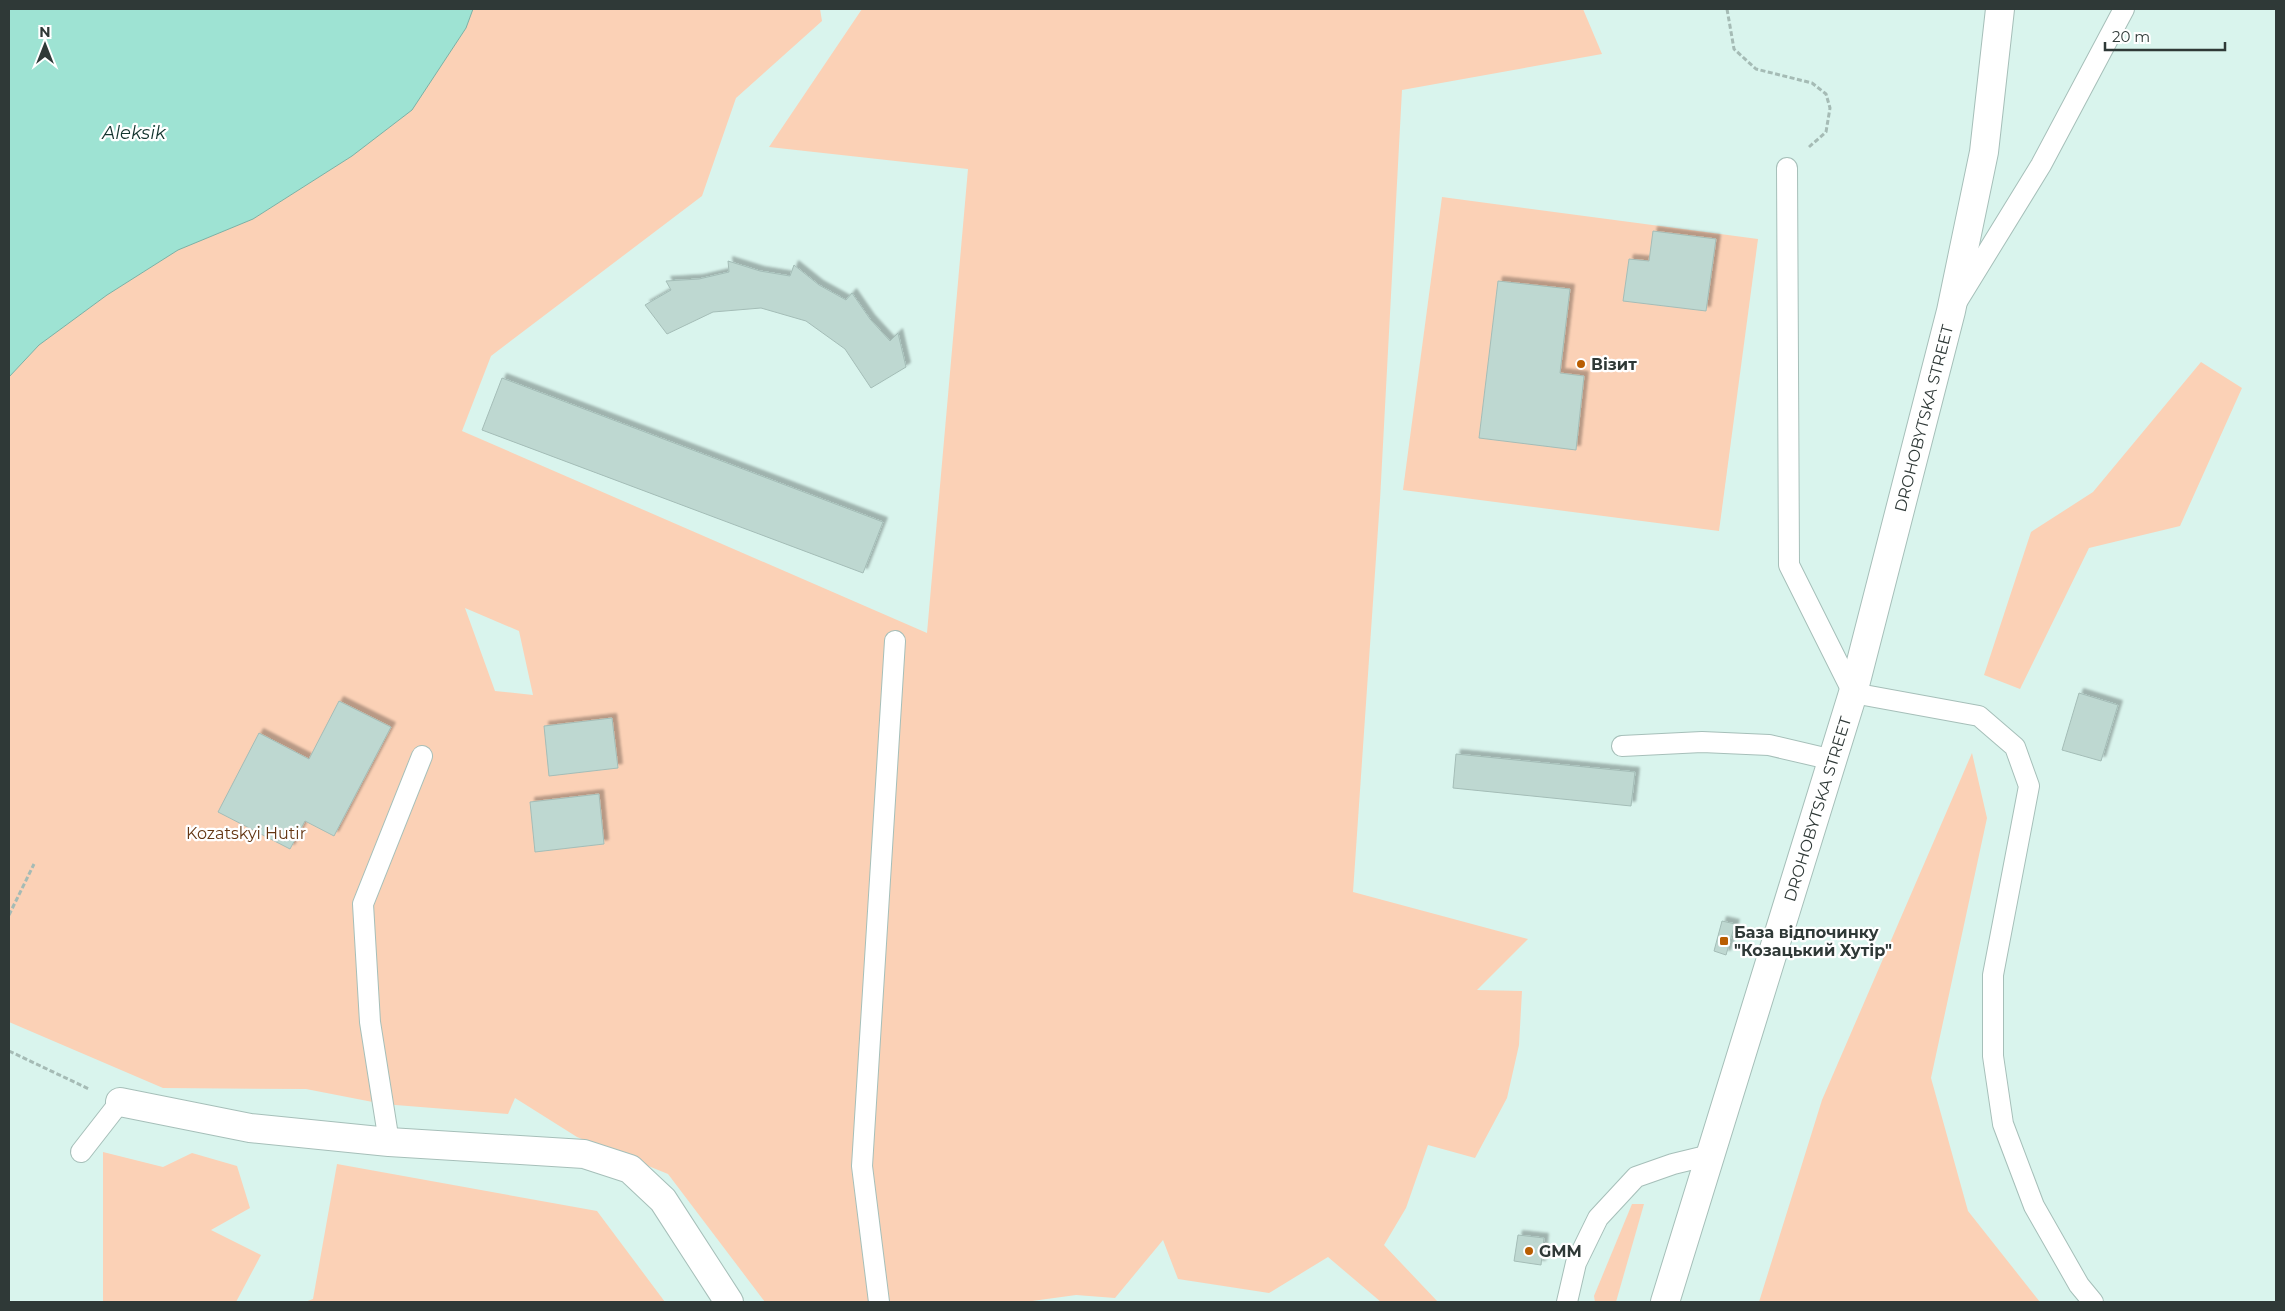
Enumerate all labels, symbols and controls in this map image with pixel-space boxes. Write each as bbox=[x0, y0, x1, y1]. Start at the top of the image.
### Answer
north arrow bbox=[20, 20, 70, 70]
scale bar bbox=[2105, 20, 2225, 52]
text: N bbox=[39, 23, 51, 41]
text: 20 m bbox=[2112, 27, 2150, 46]
water label: Aleksik bbox=[101, 122, 167, 144]
street label: DROHOBYTSKA STREET bbox=[1891, 322, 1957, 514]
place label: Візит bbox=[1591, 355, 1637, 374]
marker: Візит bbox=[1575, 358, 1587, 370]
street label: DROHOBYTSKA STREET bbox=[1780, 713, 1855, 904]
park label: Kozatskyi Hutir bbox=[186, 824, 306, 843]
place label: База відпочинку "Козацький Хутір" bbox=[1734, 923, 1892, 960]
marker: База відпочинку "Козацький Хутір" bbox=[1718, 935, 1730, 947]
place label: GMM bbox=[1539, 1242, 1582, 1261]
marker: GMM bbox=[1523, 1245, 1535, 1257]

